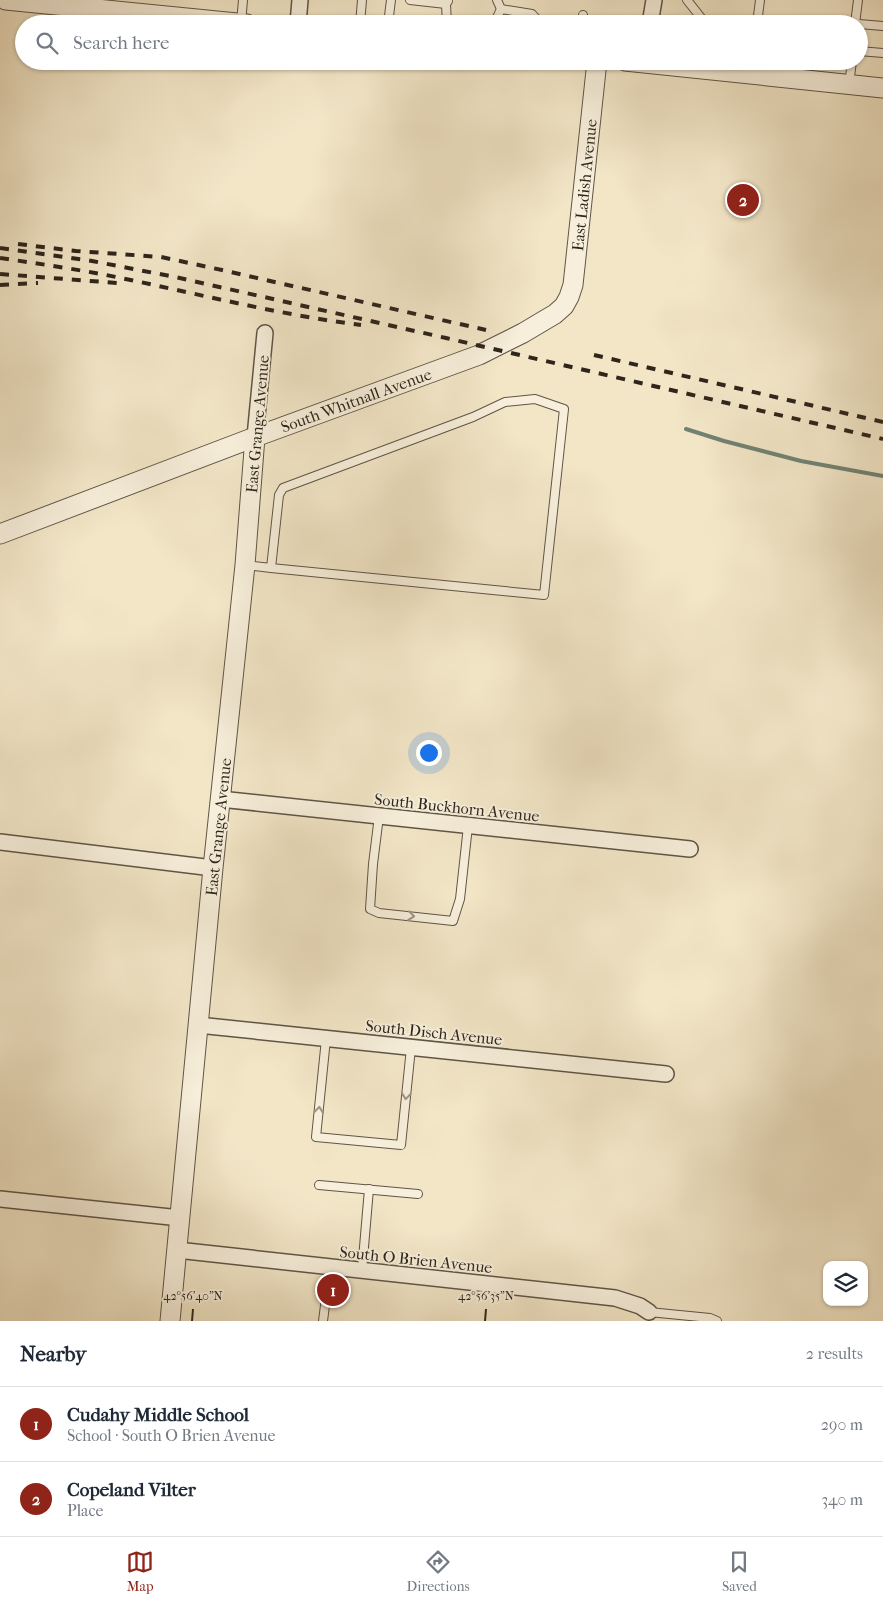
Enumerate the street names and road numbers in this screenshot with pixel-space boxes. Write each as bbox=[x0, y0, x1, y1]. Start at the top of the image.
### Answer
street label: East Ladish Avenue bbox=[568, 118, 601, 252]
street label: East Grange Avenue bbox=[242, 354, 273, 494]
street label: South Whitnall Avenue bbox=[278, 364, 434, 437]
street label: East Grange Avenue bbox=[202, 757, 235, 897]
street label: South Buckhorn Avenue bbox=[373, 789, 541, 826]
street label: South Disch Avenue bbox=[365, 1016, 503, 1049]
street label: South O Brien Avenue bbox=[339, 1242, 493, 1277]

